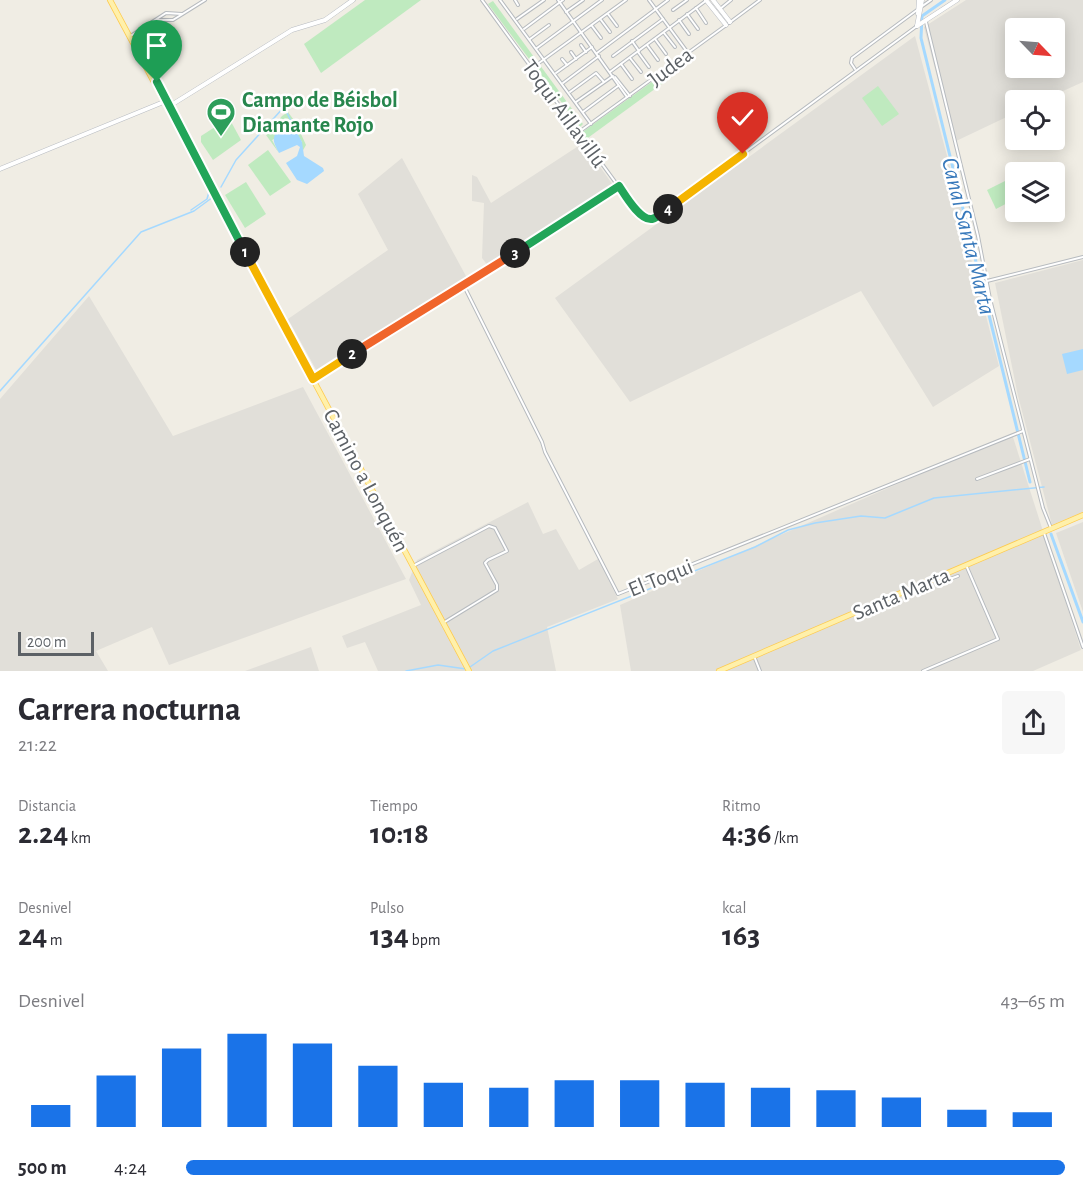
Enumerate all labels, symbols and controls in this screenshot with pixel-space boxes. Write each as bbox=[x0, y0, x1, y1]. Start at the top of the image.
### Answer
north arrow bbox=[1005, 18, 1065, 78]
map controls bbox=[1005, 18, 1065, 222]
pin bbox=[131, 20, 182, 82]
icon: arrive bbox=[140, 29, 173, 62]
street label: Judea bbox=[644, 43, 697, 90]
street label: Toqui Aillavillú bbox=[518, 56, 610, 171]
place label: Campo de Béisbol Diamante Rojo bbox=[242, 89, 398, 137]
button: locate bbox=[1005, 90, 1065, 150]
pin bbox=[717, 92, 768, 154]
sports icon: Campo de Béisbol Diamante Rojo bbox=[205, 96, 237, 138]
icon: check bbox=[726, 101, 759, 134]
water label: Canal Santa Marta bbox=[937, 155, 999, 317]
button: layers bbox=[1005, 162, 1065, 222]
pin: 4 bbox=[653, 194, 683, 224]
text: 4 bbox=[664, 201, 672, 217]
pin: 1 bbox=[230, 237, 260, 267]
pin: 3 bbox=[500, 238, 530, 268]
text: 1 bbox=[242, 244, 248, 260]
text: 3 bbox=[512, 245, 518, 261]
pin: 2 bbox=[337, 339, 367, 369]
text: 2 bbox=[348, 346, 356, 362]
street label: Camino a Lonquén bbox=[319, 405, 413, 556]
street label: El Toqui bbox=[625, 555, 696, 601]
street label: Santa Marta bbox=[849, 564, 953, 624]
scale bar bbox=[18, 629, 94, 656]
text: 200 m bbox=[27, 634, 67, 650]
button: share bbox=[1002, 691, 1065, 754]
text: Carrera nocturna bbox=[18, 694, 241, 727]
text: 21:22 bbox=[18, 735, 57, 755]
text: Distancia bbox=[18, 798, 76, 814]
text: Tiempo bbox=[370, 798, 418, 814]
text: Ritmo bbox=[722, 798, 761, 814]
text: 2.24 bbox=[18, 819, 68, 849]
text: 10:18 bbox=[370, 819, 429, 849]
text: 4:36 bbox=[722, 819, 771, 849]
text: km bbox=[68, 830, 91, 846]
text: /km bbox=[771, 830, 799, 846]
text: Desnivel bbox=[18, 900, 72, 916]
text: Pulso bbox=[370, 900, 404, 916]
text: kcal bbox=[722, 900, 746, 916]
text: 24 bbox=[18, 921, 47, 951]
text: 134 bbox=[370, 921, 409, 951]
text: 163 bbox=[722, 921, 760, 951]
text: m bbox=[47, 932, 63, 948]
text: bpm bbox=[409, 932, 440, 948]
text: Desnivel bbox=[18, 991, 85, 1011]
text: 43–65 m bbox=[1001, 991, 1065, 1011]
text: 500 m bbox=[18, 1158, 67, 1178]
text: 4:24 bbox=[114, 1158, 147, 1178]

